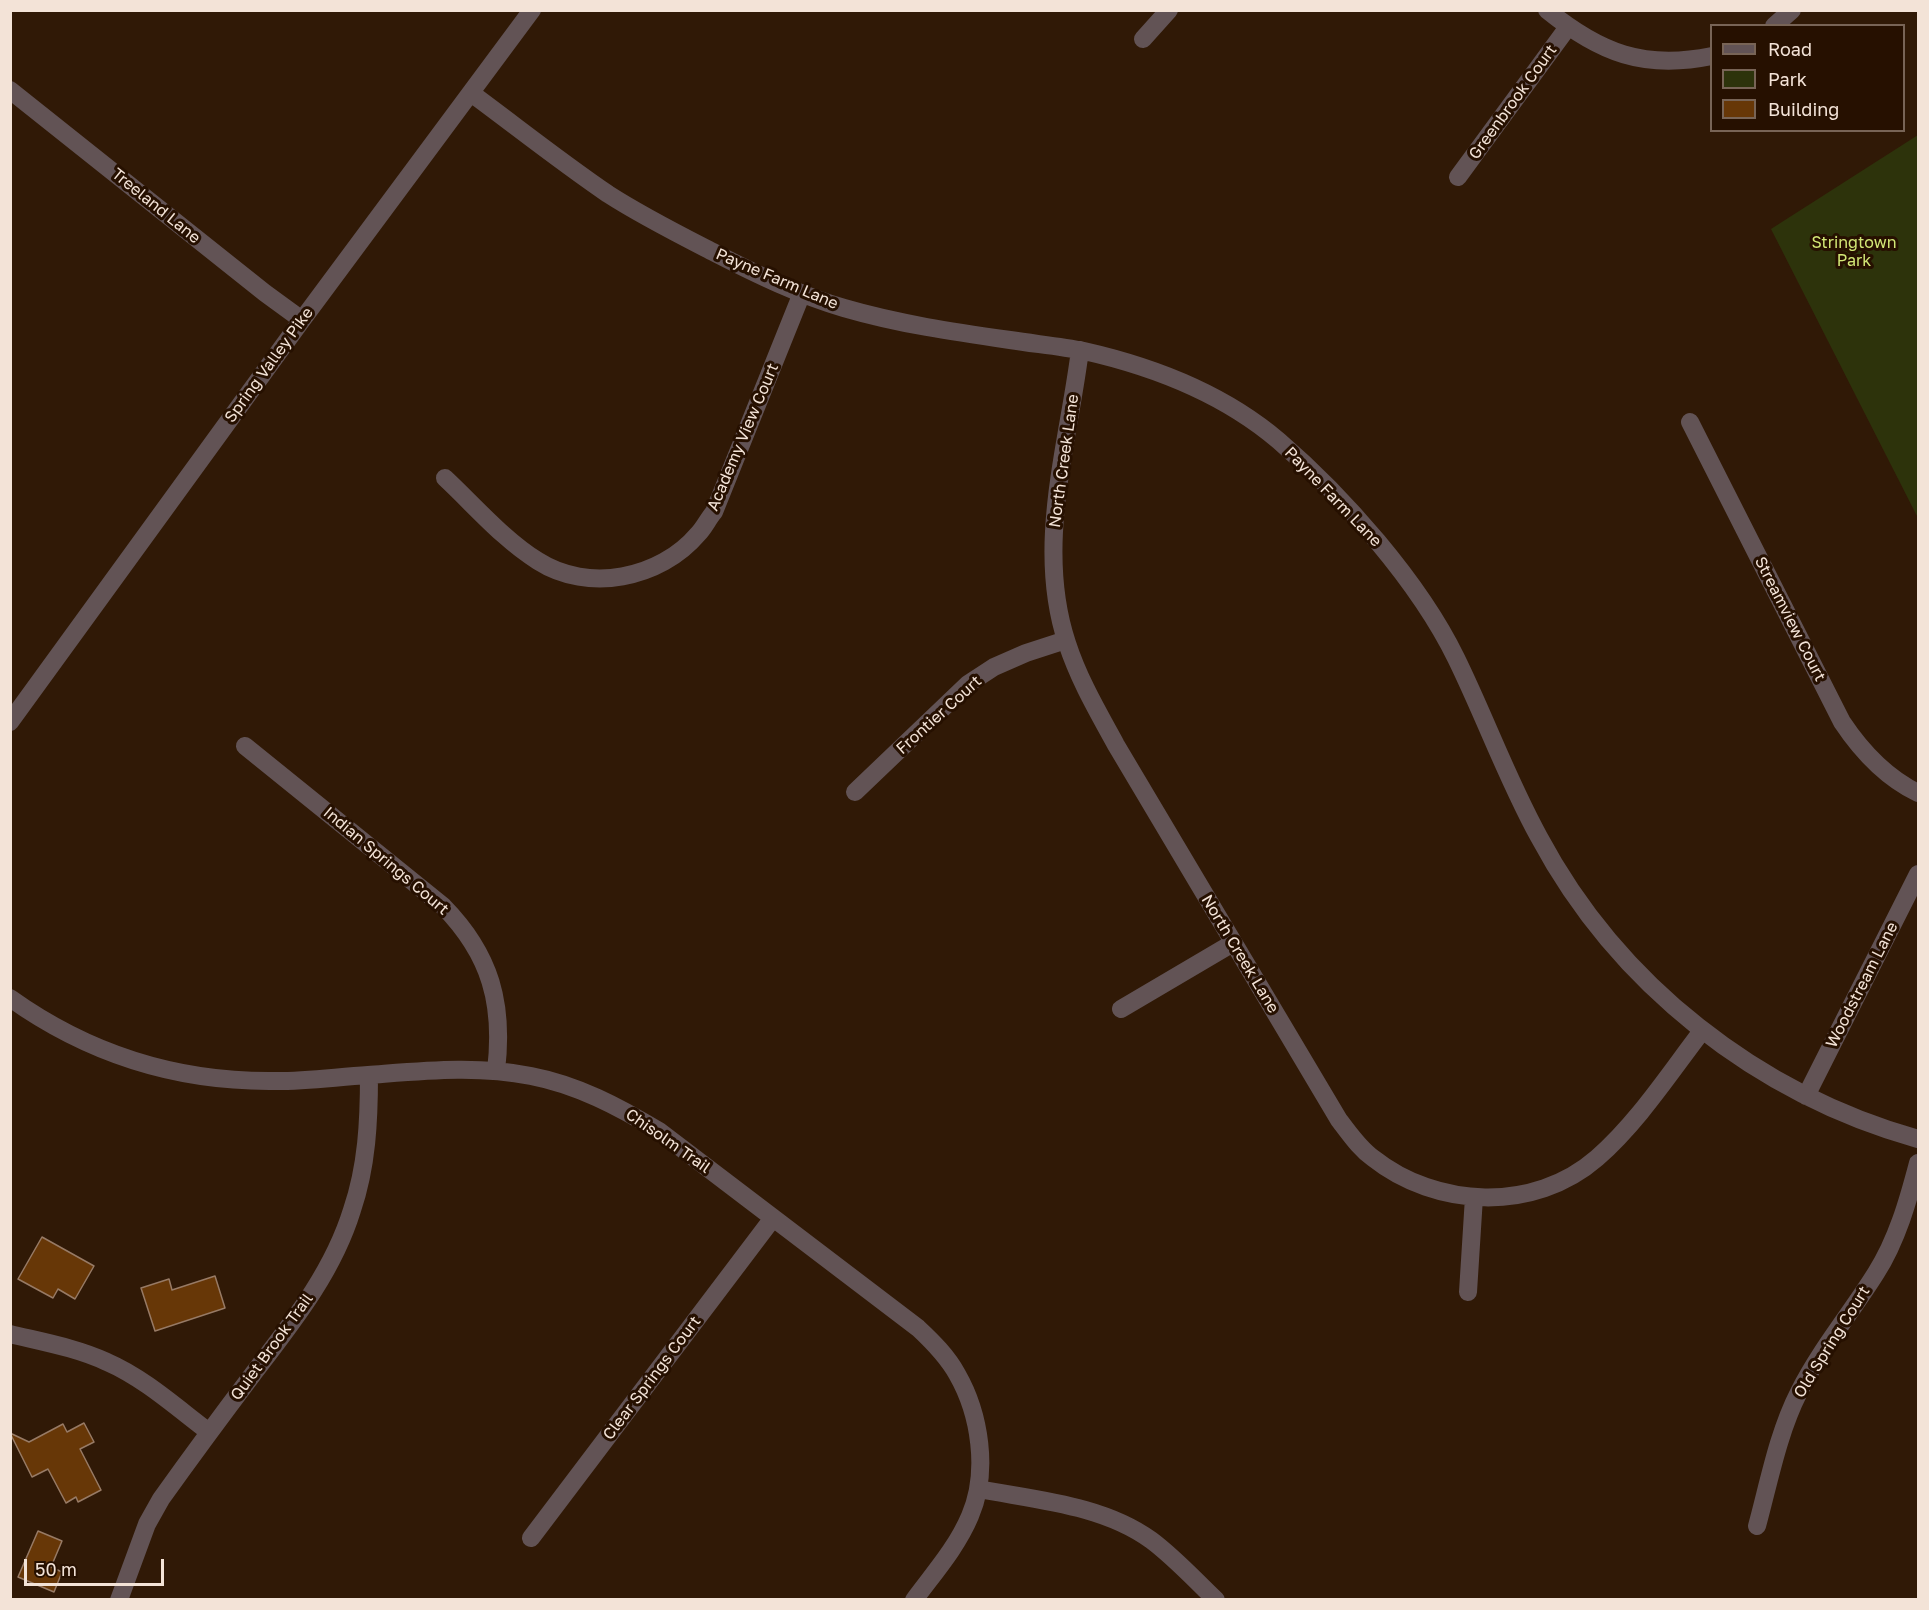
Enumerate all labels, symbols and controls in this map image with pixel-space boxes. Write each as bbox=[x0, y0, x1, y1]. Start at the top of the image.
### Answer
legend bbox=[1710, 24, 1905, 132]
text: Road bbox=[1768, 38, 1812, 60]
street label: Greenbrook Court bbox=[1465, 41, 1561, 163]
text: Park bbox=[1768, 68, 1807, 90]
text: Building bbox=[1768, 98, 1839, 120]
street label: Treeland Lane bbox=[108, 164, 204, 248]
park label: Stringtown Park bbox=[1811, 233, 1897, 271]
street label: Payne Farm Lane bbox=[713, 245, 841, 313]
street label: Spring Valley Pike bbox=[221, 304, 317, 426]
street label: Academy View Court bbox=[703, 360, 783, 514]
street label: North Creek Lane bbox=[1045, 393, 1083, 529]
street label: Payne Farm Lane bbox=[1281, 443, 1385, 551]
street label: Streamview Court bbox=[1750, 554, 1830, 684]
street label: Frontier Court bbox=[892, 672, 986, 758]
street label: Indian Springs Court bbox=[319, 803, 453, 919]
street label: North Creek Lane bbox=[1197, 891, 1283, 1017]
street label: Woodstream Lane bbox=[1822, 919, 1902, 1051]
street label: Chisolm Trail bbox=[622, 1105, 714, 1177]
street label: Old Spring Court bbox=[1790, 1283, 1874, 1401]
street label: Quiet Brook Trail bbox=[227, 1290, 317, 1404]
street label: Clear Springs Court bbox=[599, 1312, 705, 1444]
scale bar bbox=[27, 1547, 166, 1585]
text: 50 m bbox=[35, 1558, 77, 1580]

